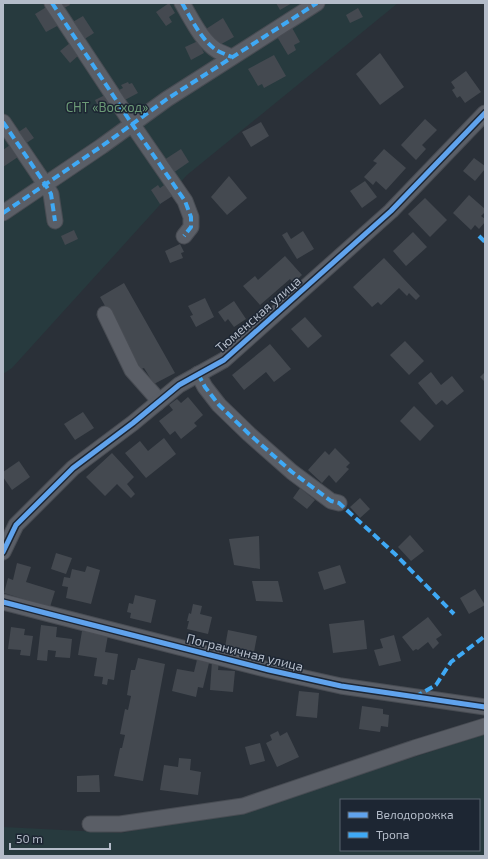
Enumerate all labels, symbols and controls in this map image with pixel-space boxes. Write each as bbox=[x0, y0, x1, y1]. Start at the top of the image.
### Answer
park label: СНТ «Восход» bbox=[66, 99, 148, 115]
street label: Тюменская улица bbox=[212, 273, 304, 355]
street label: Пограничная улица bbox=[185, 630, 305, 674]
legend bbox=[340, 799, 480, 851]
text: Велодорожка bbox=[376, 807, 454, 821]
scale bar bbox=[10, 825, 110, 851]
text: Тропа bbox=[376, 827, 409, 841]
text: 50 m bbox=[16, 831, 43, 845]

